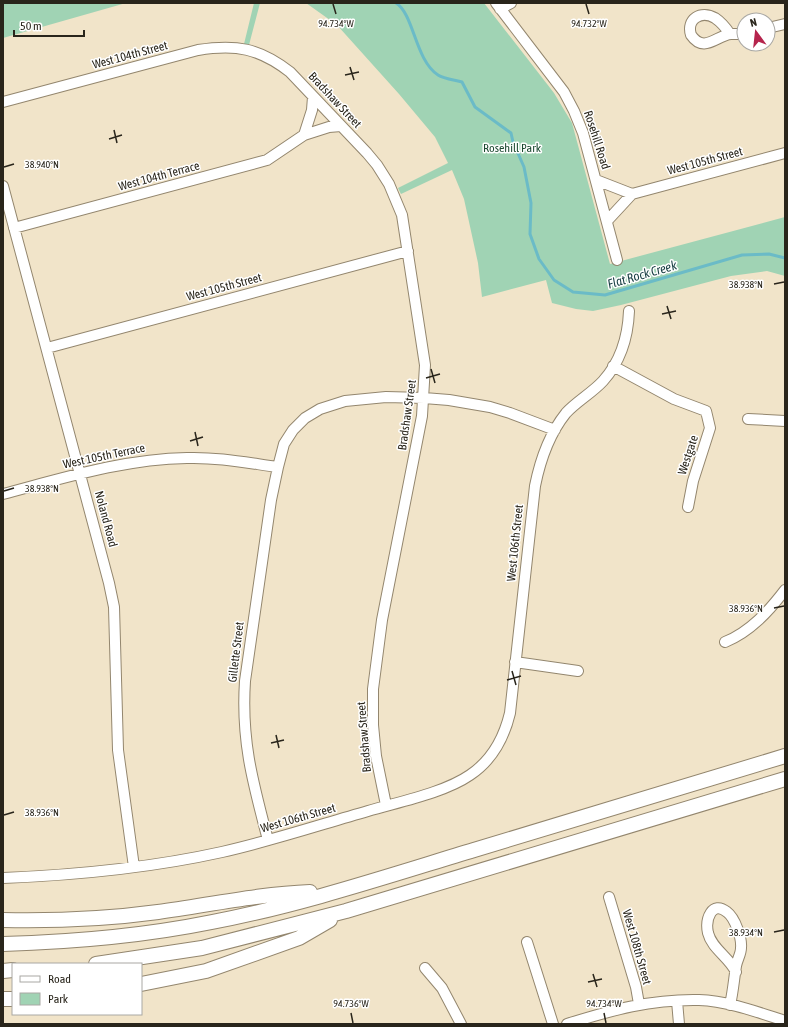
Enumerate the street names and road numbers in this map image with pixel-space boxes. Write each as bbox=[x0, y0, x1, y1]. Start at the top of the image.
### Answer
street label: West 104th Street bbox=[91, 38, 170, 72]
street label: Bradshaw Street bbox=[306, 69, 365, 131]
street label: Rosehill Road bbox=[581, 109, 613, 171]
street label: West 105th Street bbox=[666, 144, 745, 178]
street label: West 104th Terrace bbox=[117, 158, 201, 194]
street label: West 105th Street bbox=[185, 270, 264, 304]
street label: Bradshaw Street bbox=[395, 378, 419, 451]
street label: Westgate bbox=[675, 433, 701, 477]
street label: West 105th Terrace bbox=[62, 440, 146, 472]
street label: Noland Road bbox=[92, 489, 120, 549]
street label: West 106th Street bbox=[504, 503, 526, 582]
street label: Gillette Street bbox=[225, 620, 247, 683]
street label: Bradshaw Street bbox=[354, 700, 374, 773]
street label: West 106th Street bbox=[259, 800, 338, 835]
street label: West 108th Street bbox=[620, 908, 655, 987]

